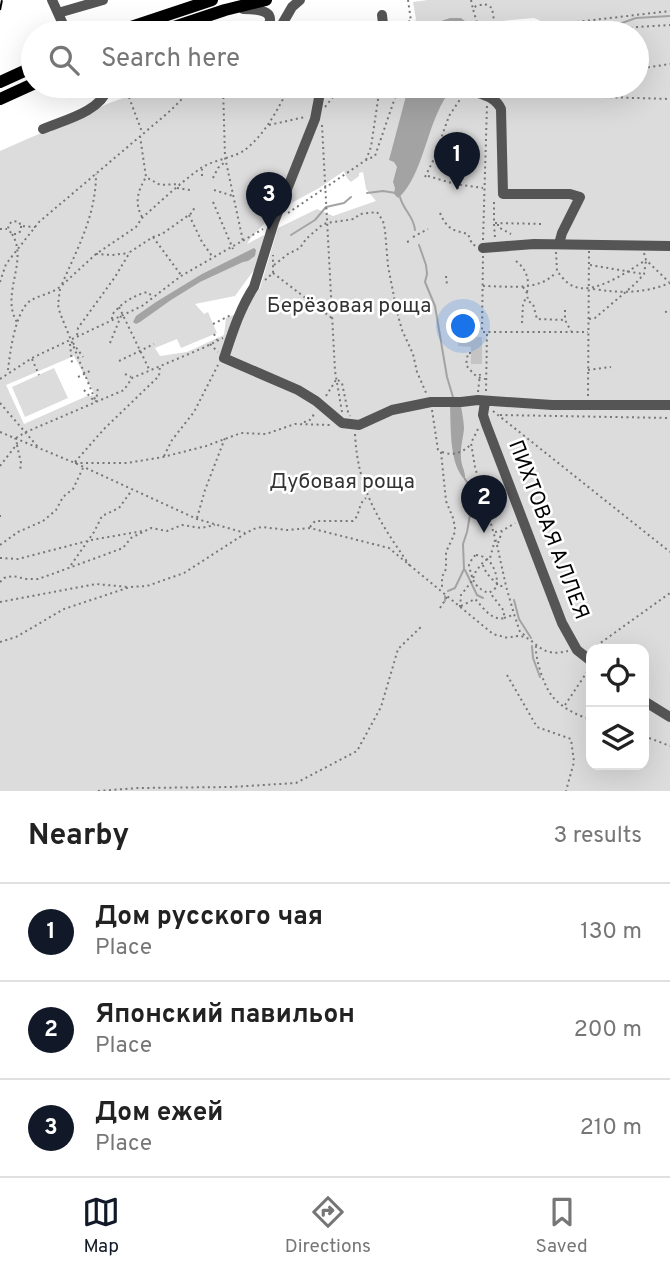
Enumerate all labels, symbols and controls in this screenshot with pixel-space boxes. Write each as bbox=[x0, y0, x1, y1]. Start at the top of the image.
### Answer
search box bbox=[21, 21, 649, 98]
icon: search bbox=[45, 41, 83, 79]
text: Search here bbox=[101, 43, 240, 76]
pin: 1 bbox=[434, 132, 480, 190]
pin: 3 bbox=[246, 172, 292, 230]
park label: Берёзовая роща bbox=[267, 293, 431, 320]
your location bbox=[446, 309, 480, 343]
street label: ПИХТОВАЯ АЛЛЕЯ bbox=[501, 436, 595, 624]
park label: Дубовая роща bbox=[269, 469, 415, 496]
pin: 2 bbox=[461, 475, 507, 533]
map controls bbox=[586, 644, 649, 770]
button: locate bbox=[586, 644, 649, 707]
button: layers bbox=[586, 707, 649, 770]
text: Nearby bbox=[28, 818, 129, 855]
text: 3 results bbox=[553, 822, 642, 851]
text: Дом русского чая bbox=[95, 901, 323, 934]
text: 1 bbox=[46, 918, 56, 947]
text: 130 m bbox=[580, 918, 642, 947]
text: Place bbox=[95, 934, 152, 963]
text: Японcкий павильон bbox=[95, 999, 355, 1032]
text: 2 bbox=[44, 1016, 58, 1045]
text: 200 m bbox=[574, 1016, 642, 1045]
text: Place bbox=[95, 1032, 152, 1061]
text: Дом ежей bbox=[95, 1097, 223, 1130]
text: 3 bbox=[44, 1114, 58, 1143]
text: 210 m bbox=[580, 1114, 642, 1143]
text: Place bbox=[95, 1130, 152, 1159]
tab: Map bbox=[82, 1193, 120, 1259]
tab: Directions bbox=[285, 1193, 371, 1259]
tab: Saved bbox=[536, 1193, 588, 1259]

